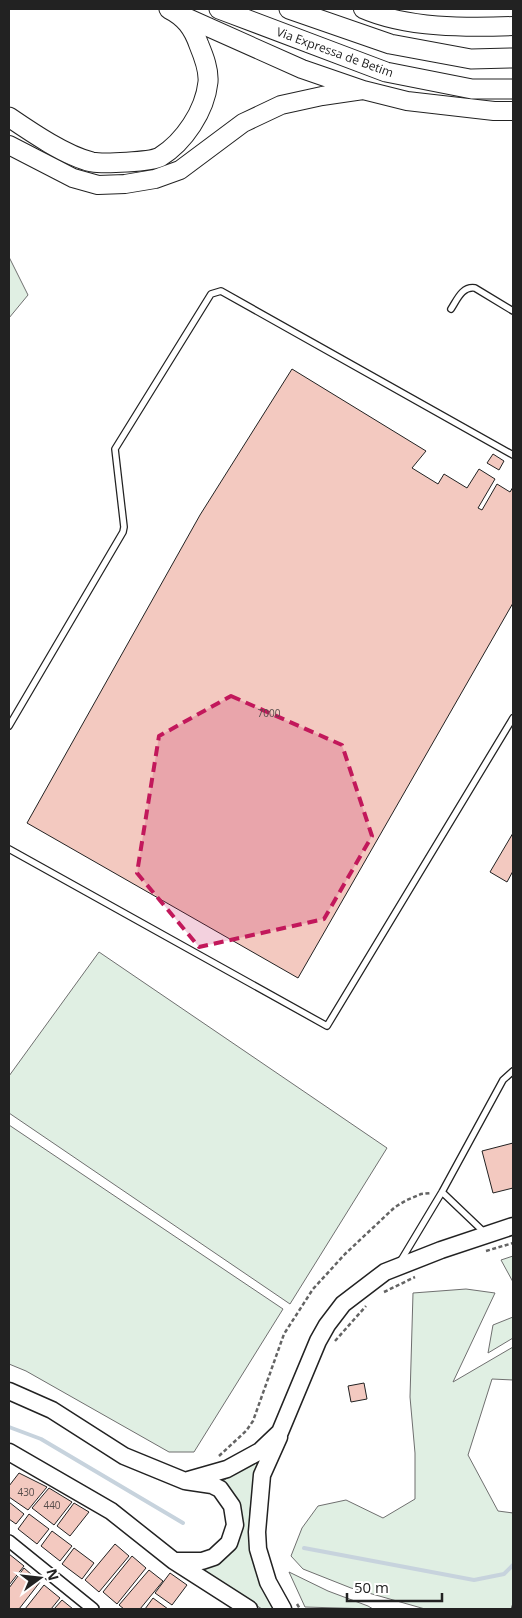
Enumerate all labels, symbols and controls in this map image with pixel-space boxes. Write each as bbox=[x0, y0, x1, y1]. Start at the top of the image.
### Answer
street label: Via Expressa de Betim bbox=[274, 23, 396, 81]
house number: 7000 bbox=[258, 706, 281, 720]
house number: 430 bbox=[17, 1485, 35, 1499]
house number: 440 bbox=[43, 1498, 61, 1512]
north arrow bbox=[15, 1553, 65, 1603]
text: N bbox=[42, 1567, 64, 1582]
scale bar bbox=[347, 1570, 442, 1602]
text: 50 m bbox=[354, 1577, 389, 1597]

